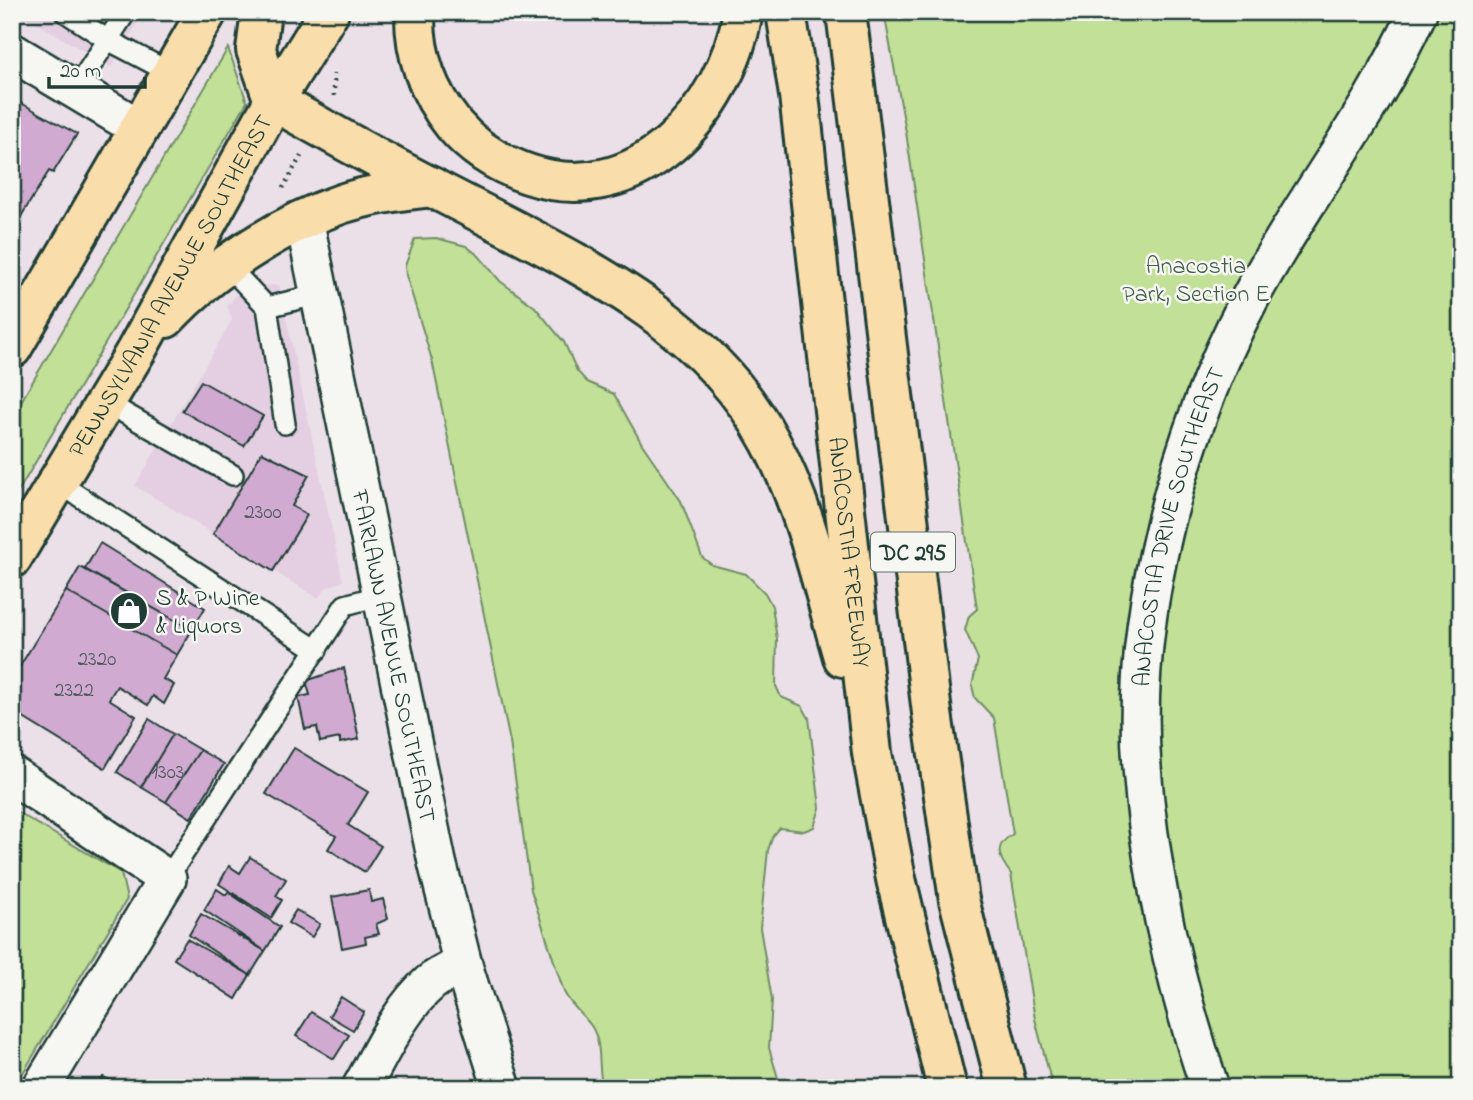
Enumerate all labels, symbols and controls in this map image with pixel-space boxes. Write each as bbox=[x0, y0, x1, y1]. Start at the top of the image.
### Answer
scale bar bbox=[49, 46, 145, 90]
text: 20 m bbox=[60, 57, 101, 87]
street label: PENNSYLVANIA AVENUE SOUTHEAST bbox=[61, 109, 283, 465]
park label: Anacostia Park, Section E bbox=[1122, 250, 1270, 313]
street label: ANACOSTIA DRIVE SOUTHEAST bbox=[1126, 362, 1236, 688]
street label: ANACOSTIA FREEWAY bbox=[817, 435, 877, 670]
street label: FAIRLAWN AVENUE SOUTHEAST bbox=[340, 486, 443, 826]
house number: 2300 bbox=[244, 498, 282, 528]
road number: DC 295 bbox=[871, 532, 955, 572]
place label: S & P Wine & Liquors bbox=[156, 582, 260, 645]
shop icon: S & P Wine & Liquors bbox=[108, 590, 150, 632]
house number: 2320 bbox=[78, 645, 116, 675]
house number: 2322 bbox=[54, 676, 94, 706]
house number: 1303 bbox=[151, 758, 185, 788]

